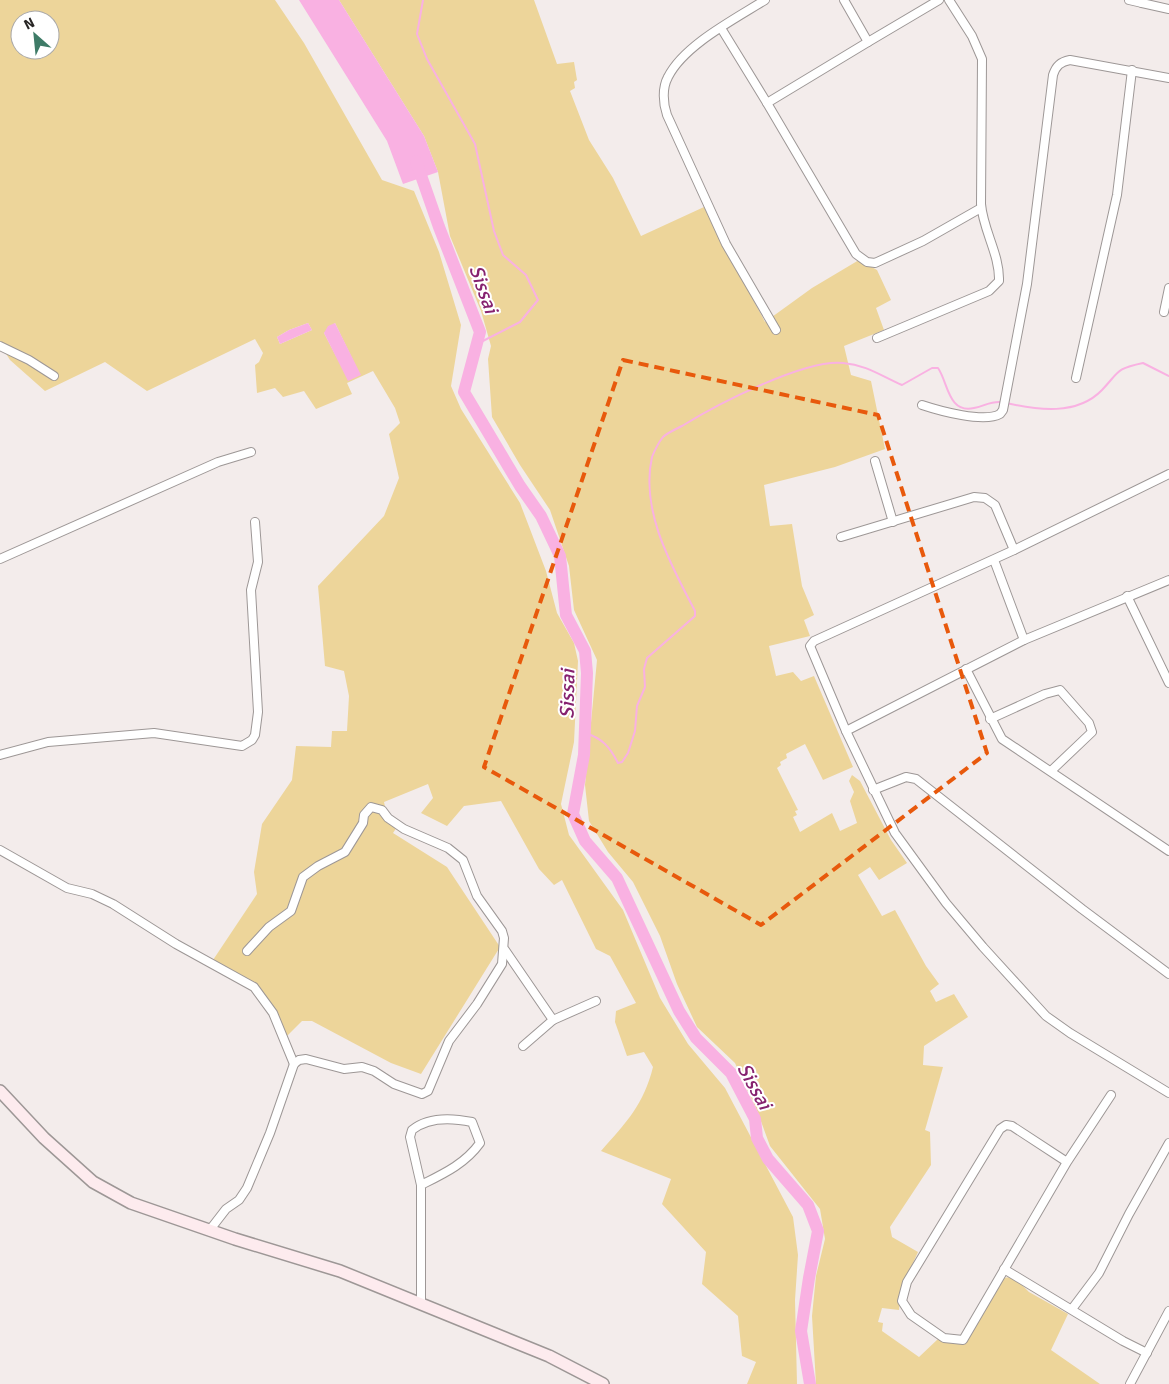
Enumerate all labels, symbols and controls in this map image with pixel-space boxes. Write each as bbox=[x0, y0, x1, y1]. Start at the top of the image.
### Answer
north arrow bbox=[10, 10, 60, 60]
text: N bbox=[21, 14, 38, 34]
water label: Sissai bbox=[463, 262, 504, 318]
water label: Sissai bbox=[555, 667, 580, 719]
water label: Sissai bbox=[732, 1058, 778, 1115]

